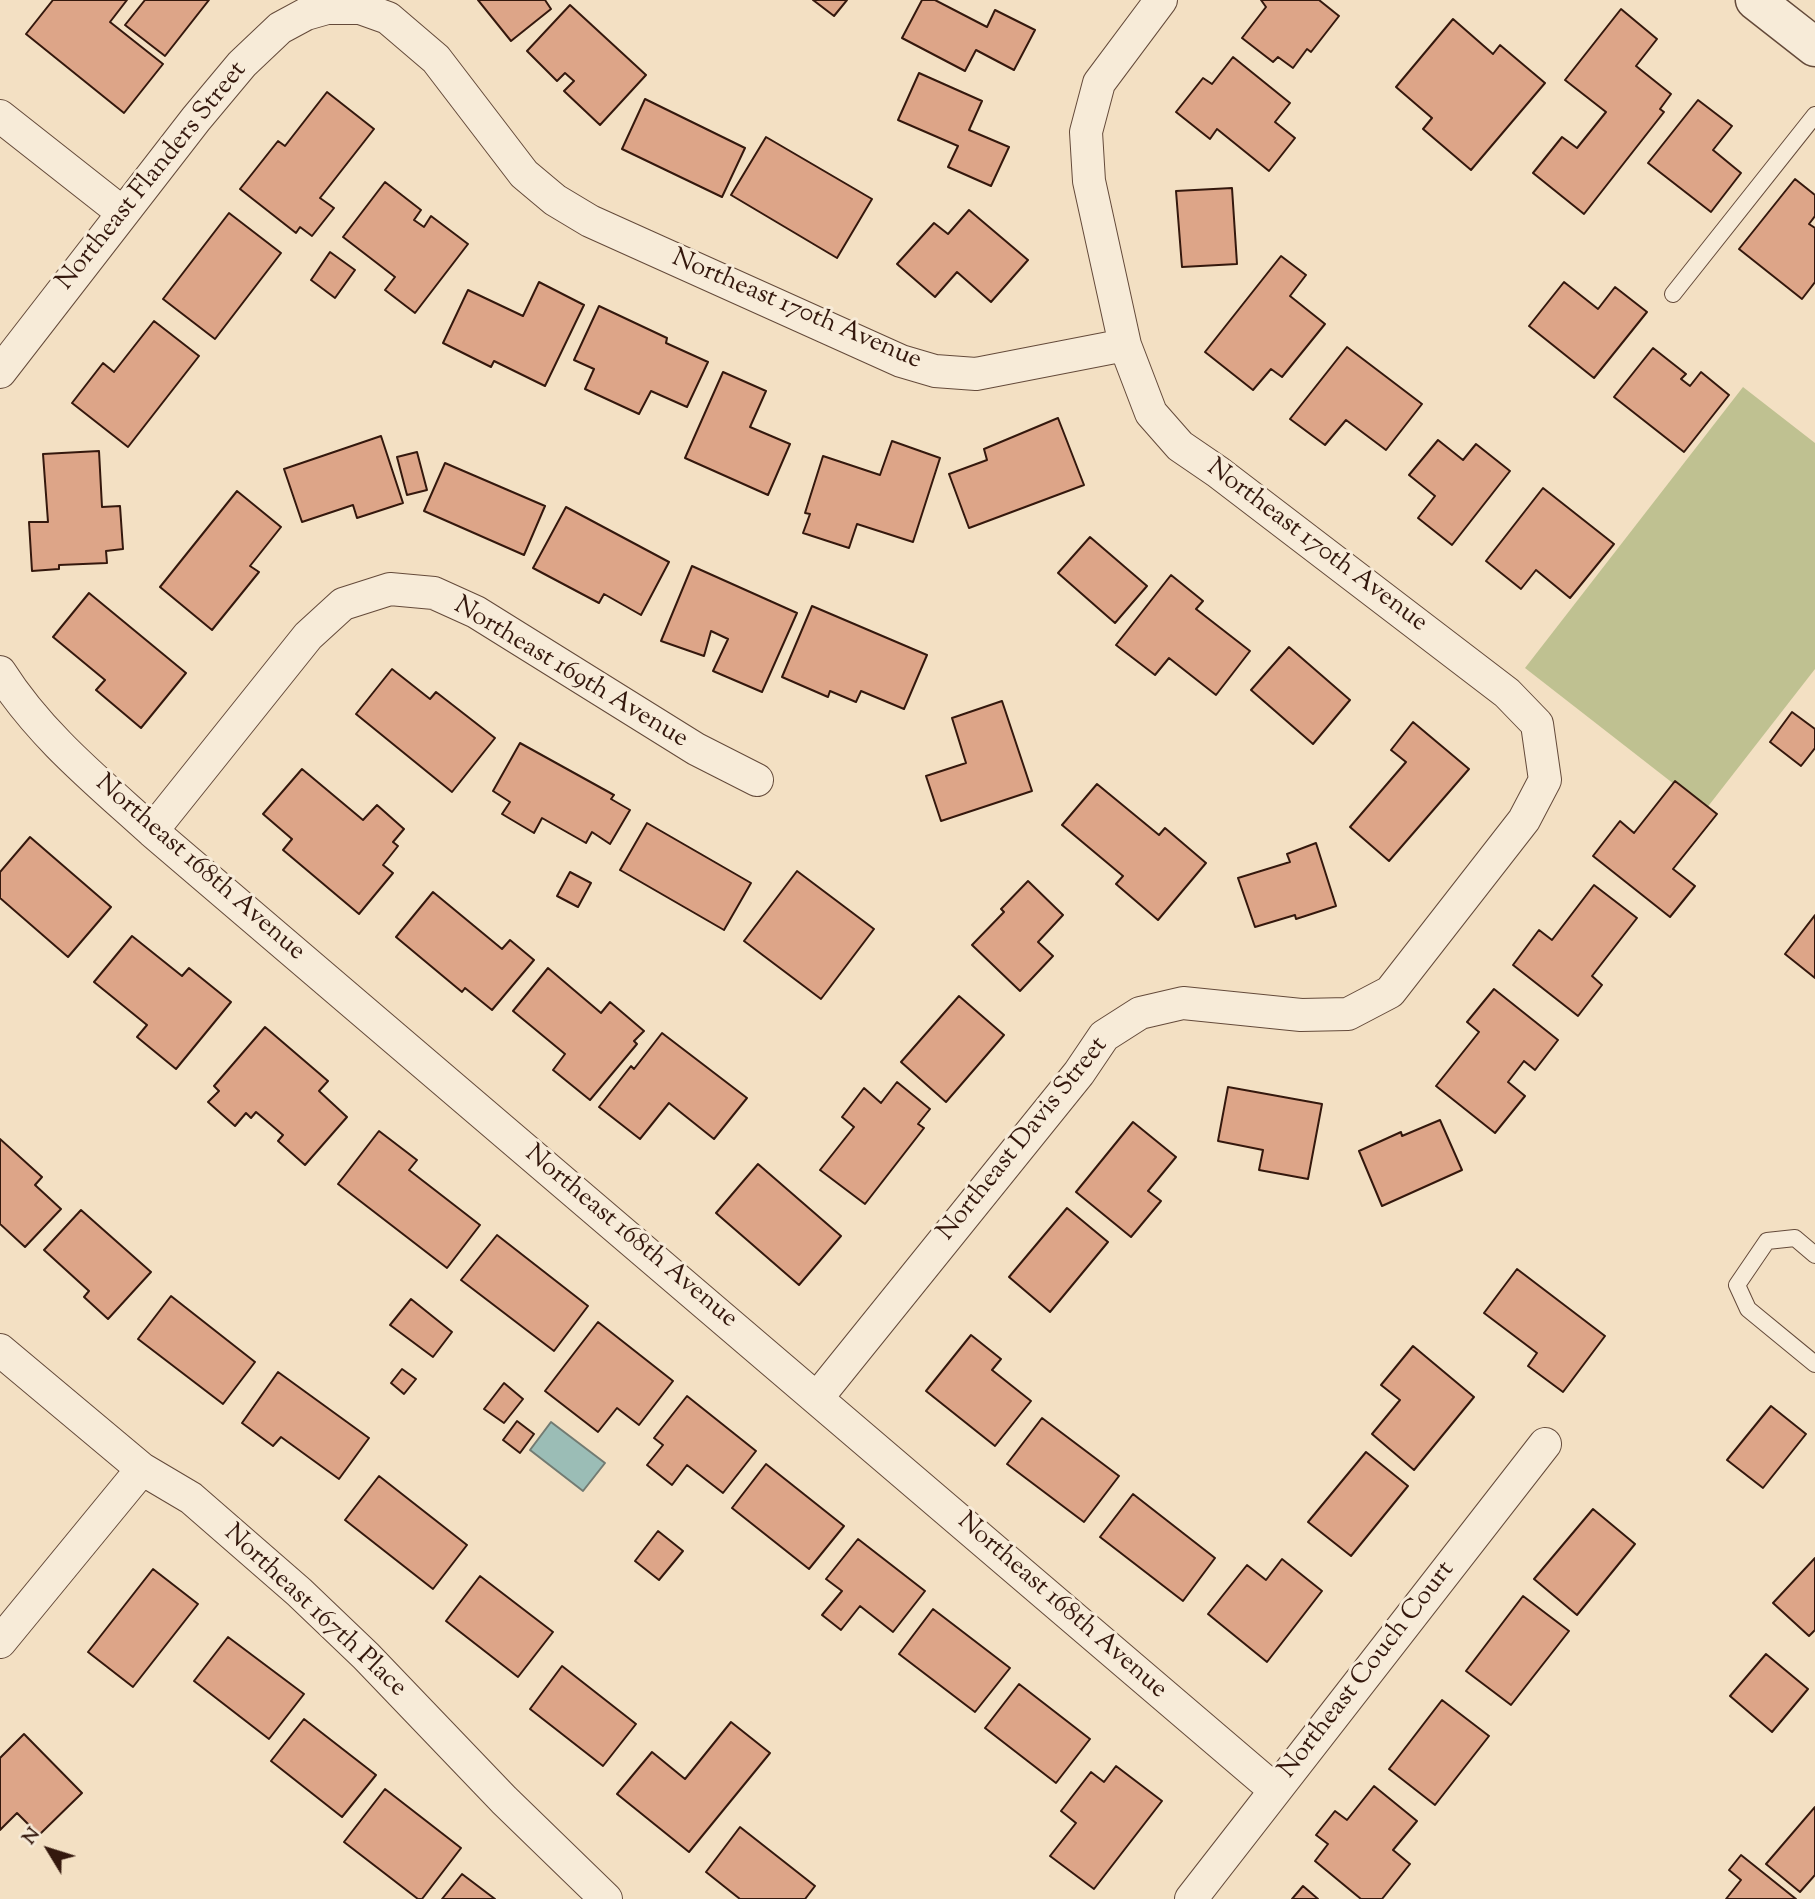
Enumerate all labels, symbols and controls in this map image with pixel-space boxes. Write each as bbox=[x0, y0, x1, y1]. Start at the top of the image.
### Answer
street label: Northeast Flanders Street bbox=[51, 56, 255, 298]
street label: Northeast 170th Avenue bbox=[666, 244, 926, 378]
street label: Northeast 170th Avenue bbox=[1199, 454, 1433, 640]
street label: Northeast 169th Avenue bbox=[447, 592, 693, 756]
street label: Northeast 168th Avenue bbox=[88, 769, 310, 969]
street label: Northeast Davis Street bbox=[932, 1032, 1116, 1248]
street label: Northeast 168th Avenue bbox=[517, 1140, 743, 1336]
street label: Northeast 168th Avenue bbox=[950, 1507, 1172, 1707]
street label: Northeast 167th Place bbox=[216, 1519, 412, 1705]
street label: Northeast Couch Court bbox=[1274, 1556, 1462, 1786]
north arrow bbox=[14, 1815, 84, 1885]
text: N bbox=[17, 1822, 47, 1851]

